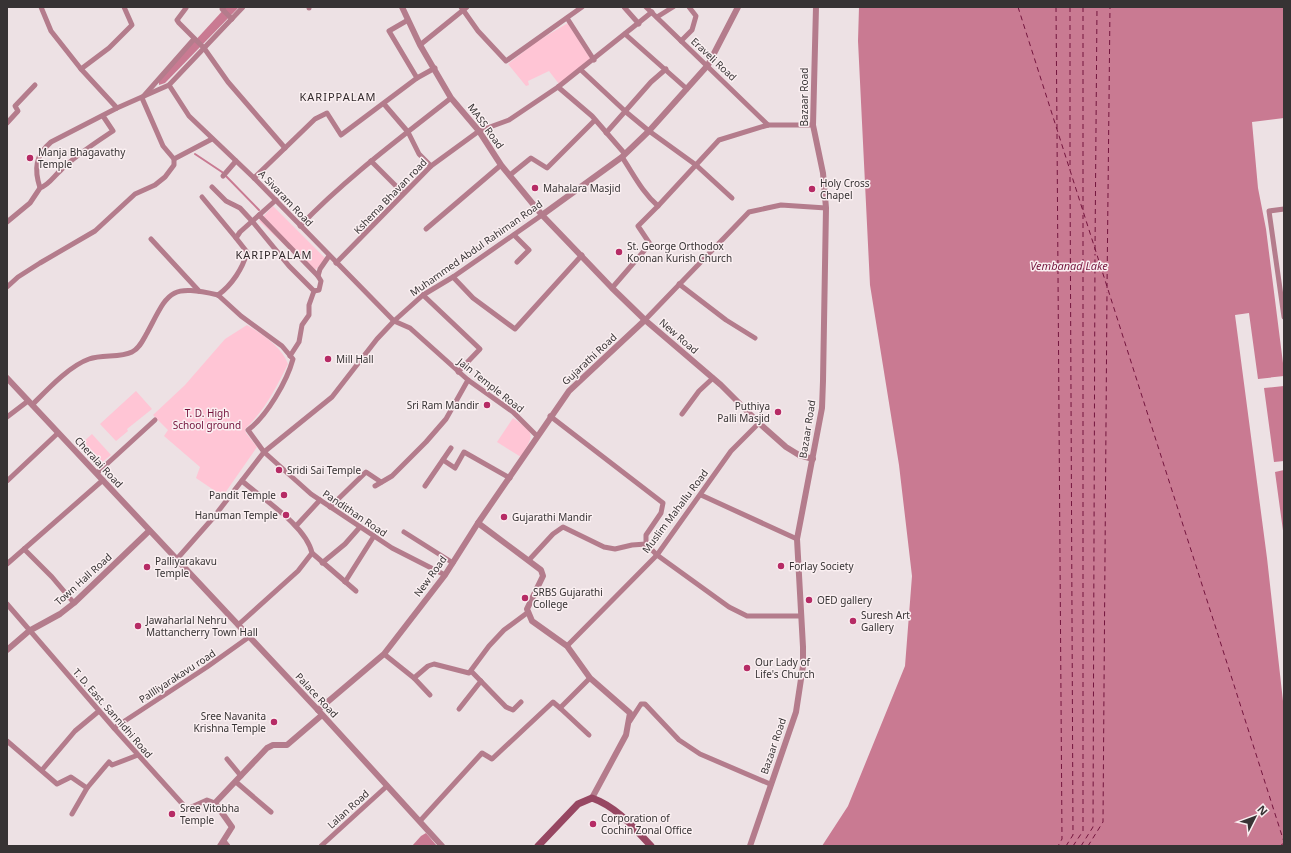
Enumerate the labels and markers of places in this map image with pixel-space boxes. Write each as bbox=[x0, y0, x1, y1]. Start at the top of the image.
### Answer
place label: Manja Bhagavathy Temple bbox=[38, 145, 126, 171]
marker: Manja Bhagavathy Temple bbox=[25, 153, 35, 163]
place label: Holy Cross Chapel bbox=[820, 176, 870, 202]
place label: Mahalara Masjid bbox=[543, 181, 621, 195]
marker: Mahalara Masjid bbox=[530, 183, 540, 193]
marker: Holy Cross Chapel bbox=[807, 184, 817, 194]
place label: St. George Orthodox Koonan Kurish Church bbox=[627, 239, 732, 265]
marker: St. George Orthodox Koonan Kurish Church bbox=[614, 247, 624, 257]
place label: Mill Hall bbox=[336, 352, 374, 366]
marker: Mill Hall bbox=[323, 354, 333, 364]
place label: Sri Ram Mandir bbox=[407, 398, 479, 412]
place label: Puthiya Palli Masjid bbox=[717, 399, 770, 425]
marker: Sri Ram Mandir bbox=[482, 400, 492, 410]
marker: Puthiya Palli Masjid bbox=[773, 407, 783, 417]
place label: Sridi Sai Temple bbox=[287, 463, 361, 477]
marker: Sridi Sai Temple bbox=[274, 465, 284, 475]
place label: Pandit Temple bbox=[209, 488, 276, 502]
marker: Pandit Temple bbox=[279, 490, 289, 500]
place label: Hanuman Temple bbox=[195, 508, 278, 522]
marker: Hanuman Temple bbox=[281, 510, 291, 520]
place label: Gujarathi Mandir bbox=[512, 510, 592, 524]
marker: Gujarathi Mandir bbox=[499, 512, 509, 522]
place label: Palliyarakavu Temple bbox=[155, 554, 217, 580]
place label: Forlay Society bbox=[789, 559, 854, 573]
marker: Forlay Society bbox=[776, 561, 786, 571]
marker: Palliyarakavu Temple bbox=[142, 562, 152, 572]
place label: SRBS Gujarathi College bbox=[533, 585, 603, 611]
marker: SRBS Gujarathi College bbox=[520, 593, 530, 603]
place label: OED gallery bbox=[817, 593, 873, 607]
marker: OED gallery bbox=[804, 595, 814, 605]
place label: Suresh Art Gallery bbox=[861, 608, 910, 634]
place label: Jawaharlal Nehru Mattancherry Town Hall bbox=[145, 613, 258, 639]
marker: Suresh Art Gallery bbox=[848, 616, 858, 626]
marker: Jawaharlal Nehru Mattancherry Town Hall bbox=[133, 621, 143, 631]
place label: Our Lady of Life's Church bbox=[755, 655, 815, 681]
marker: Our Lady of Life's Church bbox=[742, 663, 752, 673]
place label: Sree Navanita Krishna Temple bbox=[194, 709, 266, 735]
marker: Sree Navanita Krishna Temple bbox=[269, 717, 279, 727]
place label: Sree Vitobha Temple bbox=[180, 801, 239, 827]
marker: Sree Vitobha Temple bbox=[167, 809, 177, 819]
place label: Corporation of Cochin Zonal Office bbox=[601, 811, 693, 837]
marker: Corporation of Cochin Zonal Office bbox=[588, 819, 598, 829]

